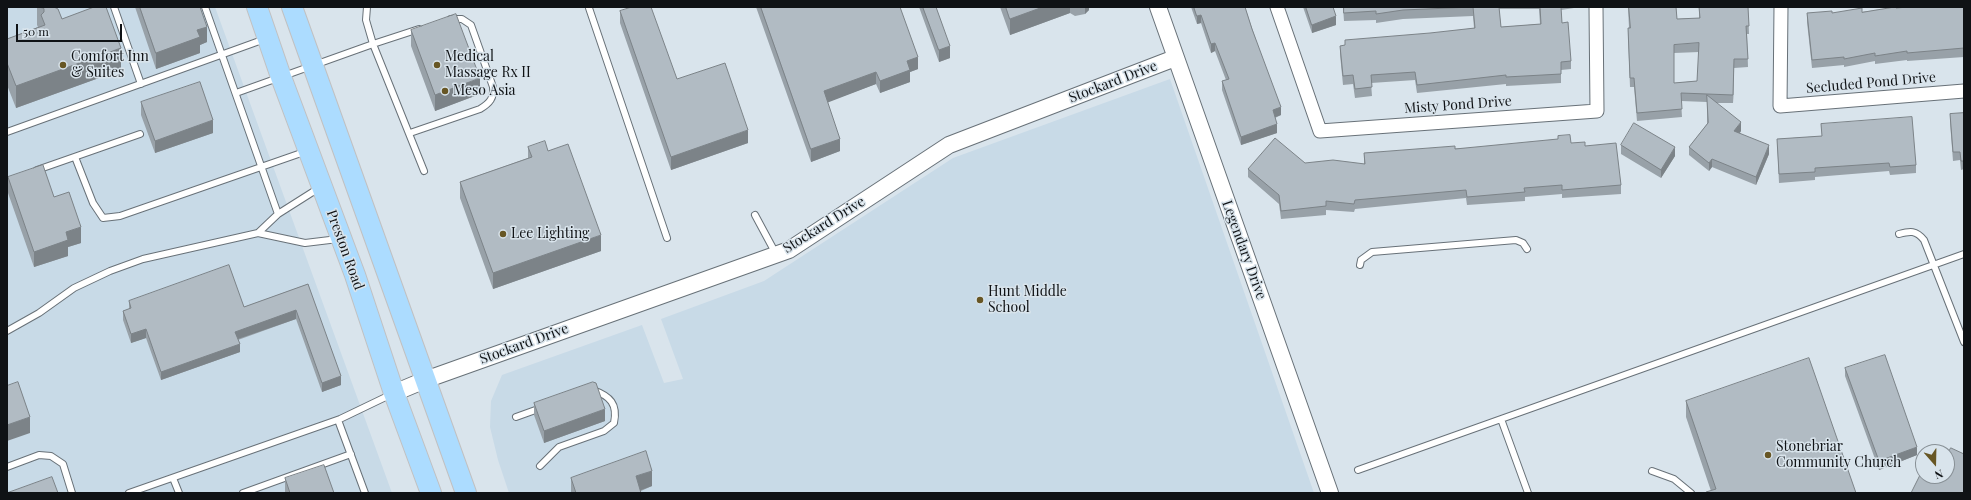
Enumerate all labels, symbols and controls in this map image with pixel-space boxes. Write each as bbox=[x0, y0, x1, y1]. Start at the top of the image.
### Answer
scale bar bbox=[18, 16, 124, 42]
text: 50 m bbox=[23, 23, 49, 39]
place label: Comfort Inn & Suites bbox=[71, 49, 149, 82]
place label: Medical Massage Rx II bbox=[445, 49, 531, 82]
street label: Stockard Drive bbox=[1066, 57, 1160, 107]
marker: Comfort Inn & Suites bbox=[58, 60, 68, 70]
marker: Medical Massage Rx II bbox=[432, 60, 442, 70]
street label: Secluded Pond Drive bbox=[1805, 69, 1937, 97]
place label: Meso Asia bbox=[453, 83, 516, 99]
marker: Meso Asia bbox=[440, 86, 450, 96]
street label: Misty Pond Drive bbox=[1404, 93, 1512, 117]
street label: Stockard Drive bbox=[780, 193, 868, 257]
street label: Legendary Drive bbox=[1218, 198, 1270, 302]
street label: Preston Road bbox=[323, 208, 367, 292]
place label: Lee Lighting bbox=[511, 226, 590, 242]
marker: Lee Lighting bbox=[498, 229, 508, 239]
place label: Hunt Middle School bbox=[988, 284, 1067, 316]
marker: Hunt Middle School bbox=[975, 295, 985, 305]
street label: Stockard Drive bbox=[477, 320, 571, 368]
place label: Stonebriar Community Church bbox=[1776, 439, 1901, 472]
north arrow bbox=[1915, 444, 1955, 484]
marker: Stonebriar Community Church bbox=[1763, 450, 1773, 460]
text: N bbox=[1933, 466, 1945, 483]

